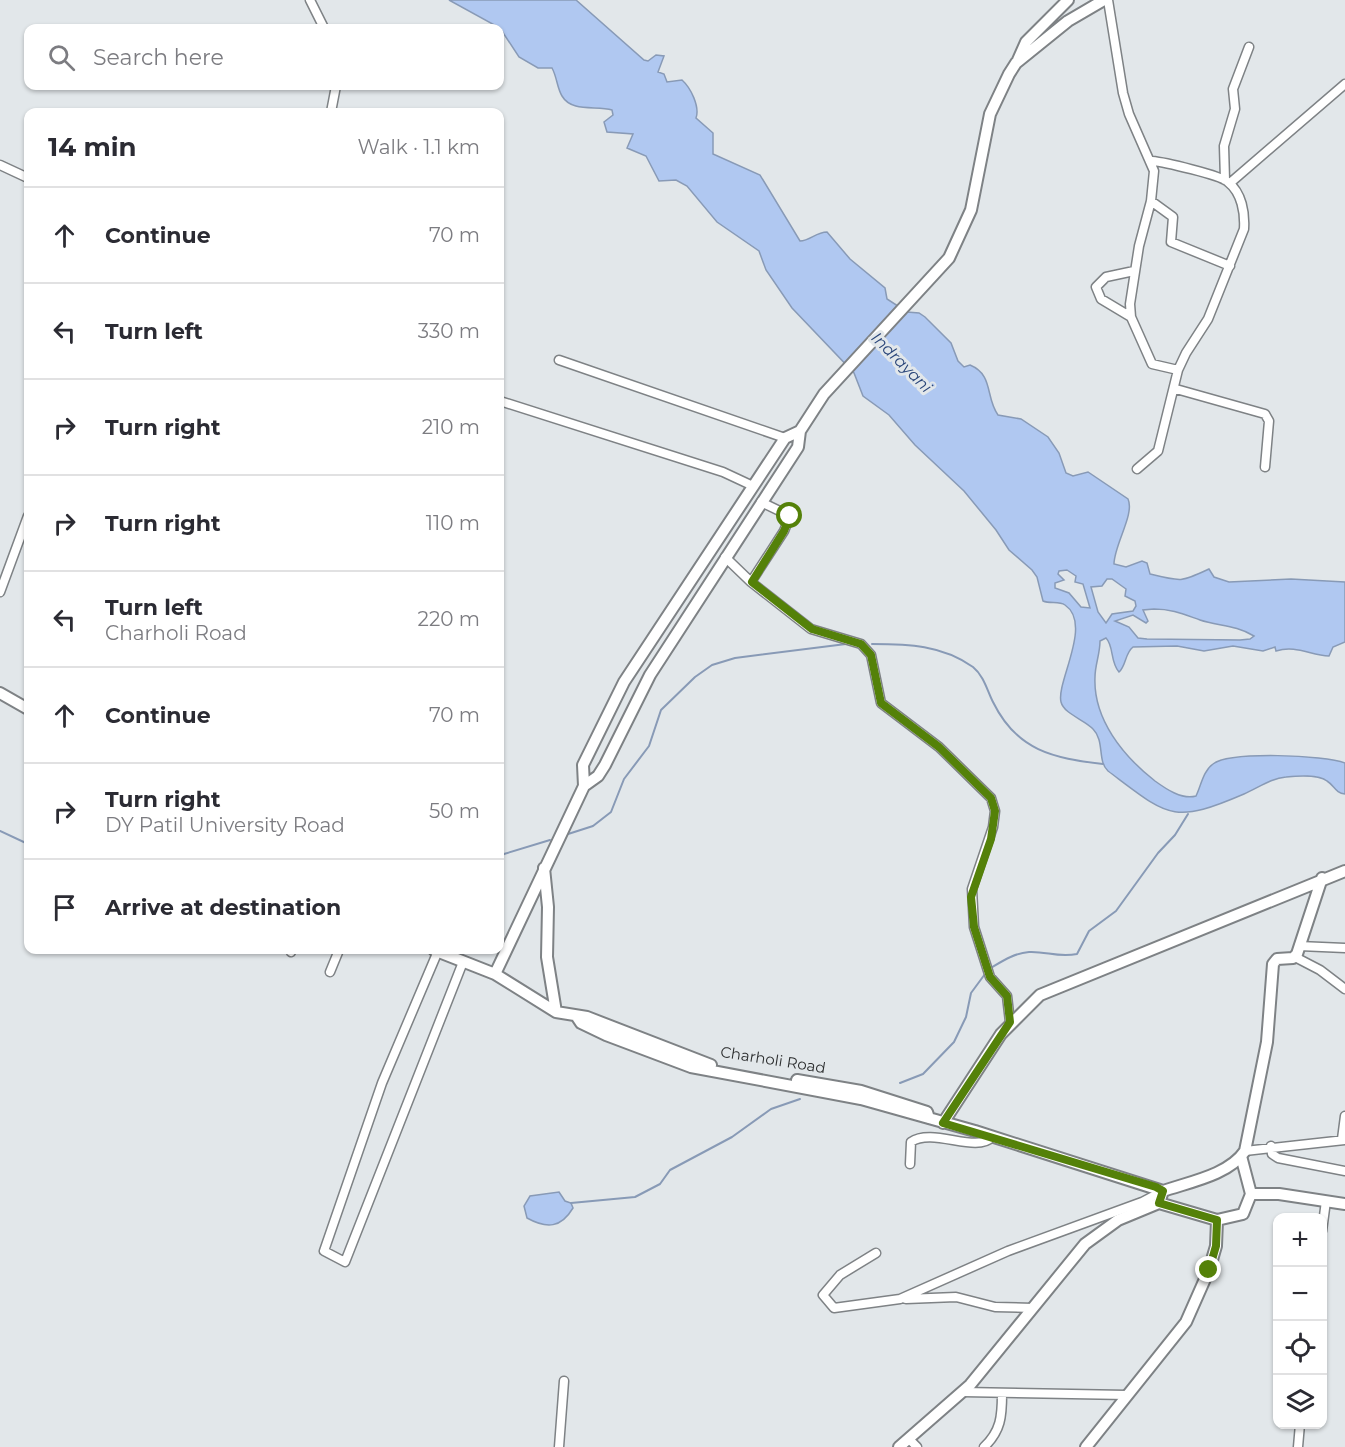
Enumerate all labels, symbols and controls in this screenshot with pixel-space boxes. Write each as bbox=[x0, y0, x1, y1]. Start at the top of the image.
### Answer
search box bbox=[24, 24, 504, 90]
icon: search bbox=[45, 41, 78, 74]
text: Search here bbox=[93, 44, 224, 71]
text: 14 min bbox=[48, 131, 137, 163]
text: Walk · 1.1 km bbox=[358, 135, 480, 159]
icon: ahead bbox=[48, 219, 81, 252]
text: Continue bbox=[105, 222, 211, 249]
text: 70 m bbox=[429, 223, 480, 247]
icon: left bbox=[48, 315, 81, 348]
text: Turn left bbox=[105, 318, 203, 345]
text: 330 m bbox=[418, 319, 480, 343]
water label: Indrayani bbox=[867, 328, 936, 397]
icon: right bbox=[48, 411, 81, 444]
text: Turn right bbox=[105, 414, 220, 441]
text: 210 m bbox=[422, 415, 480, 439]
route start bbox=[776, 502, 802, 528]
icon: right bbox=[48, 507, 81, 540]
text: Turn right bbox=[105, 510, 220, 537]
text: 110 m bbox=[426, 511, 480, 535]
text: Turn left bbox=[105, 594, 203, 621]
icon: left bbox=[48, 603, 81, 636]
text: 220 m bbox=[418, 607, 480, 631]
text: Charholi Road bbox=[105, 621, 247, 645]
icon: ahead bbox=[48, 699, 81, 732]
text: Continue bbox=[105, 702, 211, 729]
text: 70 m bbox=[429, 703, 480, 727]
text: Turn right bbox=[105, 786, 220, 813]
icon: right bbox=[48, 795, 81, 828]
text: 50 m bbox=[429, 799, 480, 823]
text: DY Patil University Road bbox=[105, 813, 345, 837]
icon: arrive bbox=[48, 891, 81, 924]
text: Arrive at destination bbox=[105, 894, 341, 921]
street label: Charholi Road bbox=[719, 1042, 827, 1077]
map controls bbox=[1273, 1213, 1327, 1429]
button: + bbox=[1273, 1213, 1327, 1267]
route end bbox=[1195, 1256, 1221, 1282]
button: − bbox=[1273, 1267, 1327, 1321]
button: locate bbox=[1273, 1321, 1327, 1375]
button: layers bbox=[1273, 1375, 1327, 1429]

